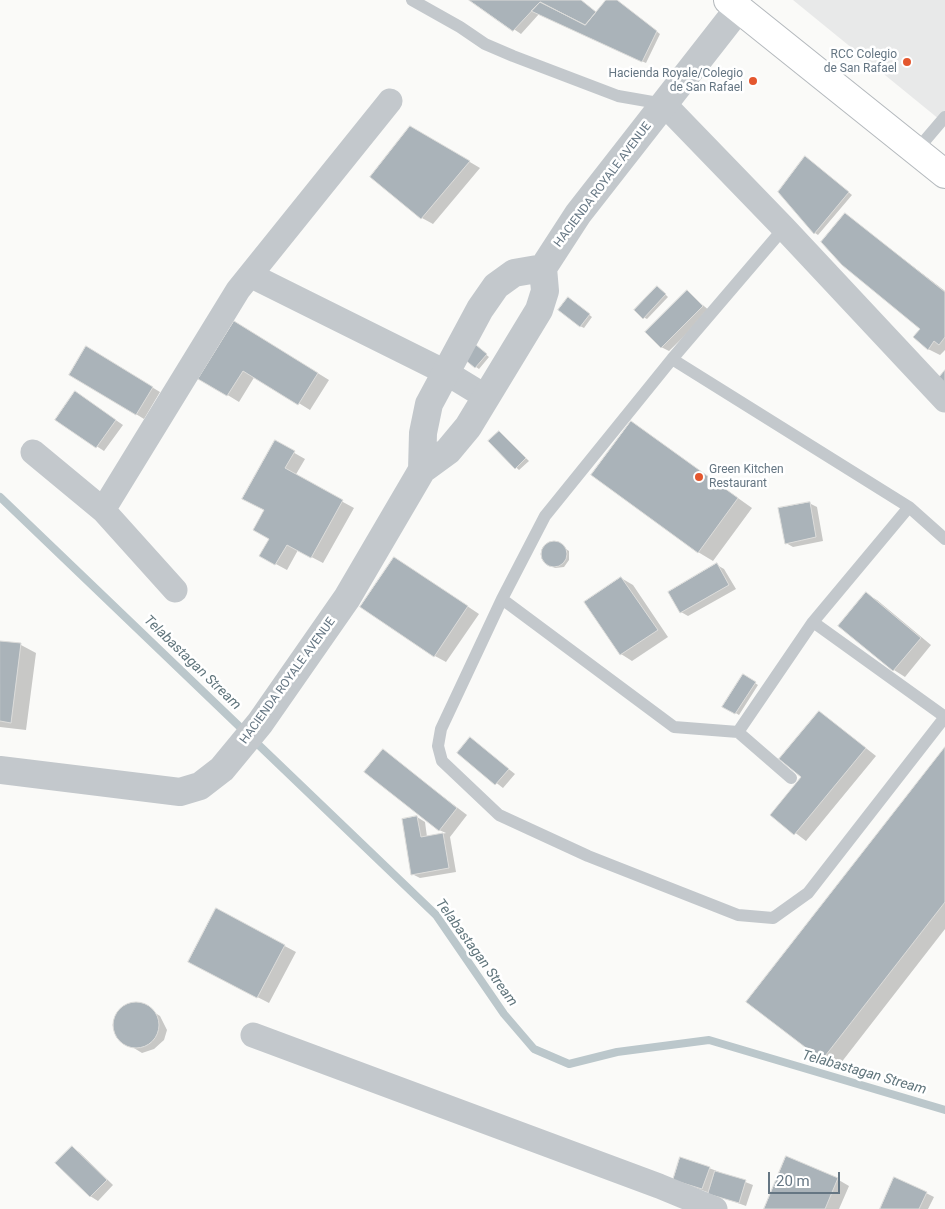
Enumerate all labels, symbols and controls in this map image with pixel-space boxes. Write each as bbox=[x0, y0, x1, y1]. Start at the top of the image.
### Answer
place label: RCC Colegio de San Rafael bbox=[824, 48, 897, 76]
marker: RCC Colegio de San Rafael bbox=[901, 56, 913, 68]
place label: Hacienda Royale/Colegio de San Rafael bbox=[609, 67, 743, 95]
marker: Hacienda Royale/Colegio de San Rafael bbox=[747, 75, 759, 87]
street label: HACIENDA ROYALE AVENUE bbox=[551, 120, 655, 250]
place label: Green Kitchen Restaurant bbox=[709, 463, 784, 491]
marker: Green Kitchen Restaurant bbox=[693, 471, 705, 483]
water label: Telabastagan Stream bbox=[140, 612, 244, 714]
street label: HACIENDA ROYALE AVENUE bbox=[237, 615, 339, 747]
water label: Telabastagan Stream bbox=[431, 896, 521, 1010]
water label: Telabastagan Stream bbox=[800, 1047, 928, 1099]
scale bar bbox=[770, 1162, 842, 1194]
text: 20 m bbox=[776, 1172, 810, 1190]

